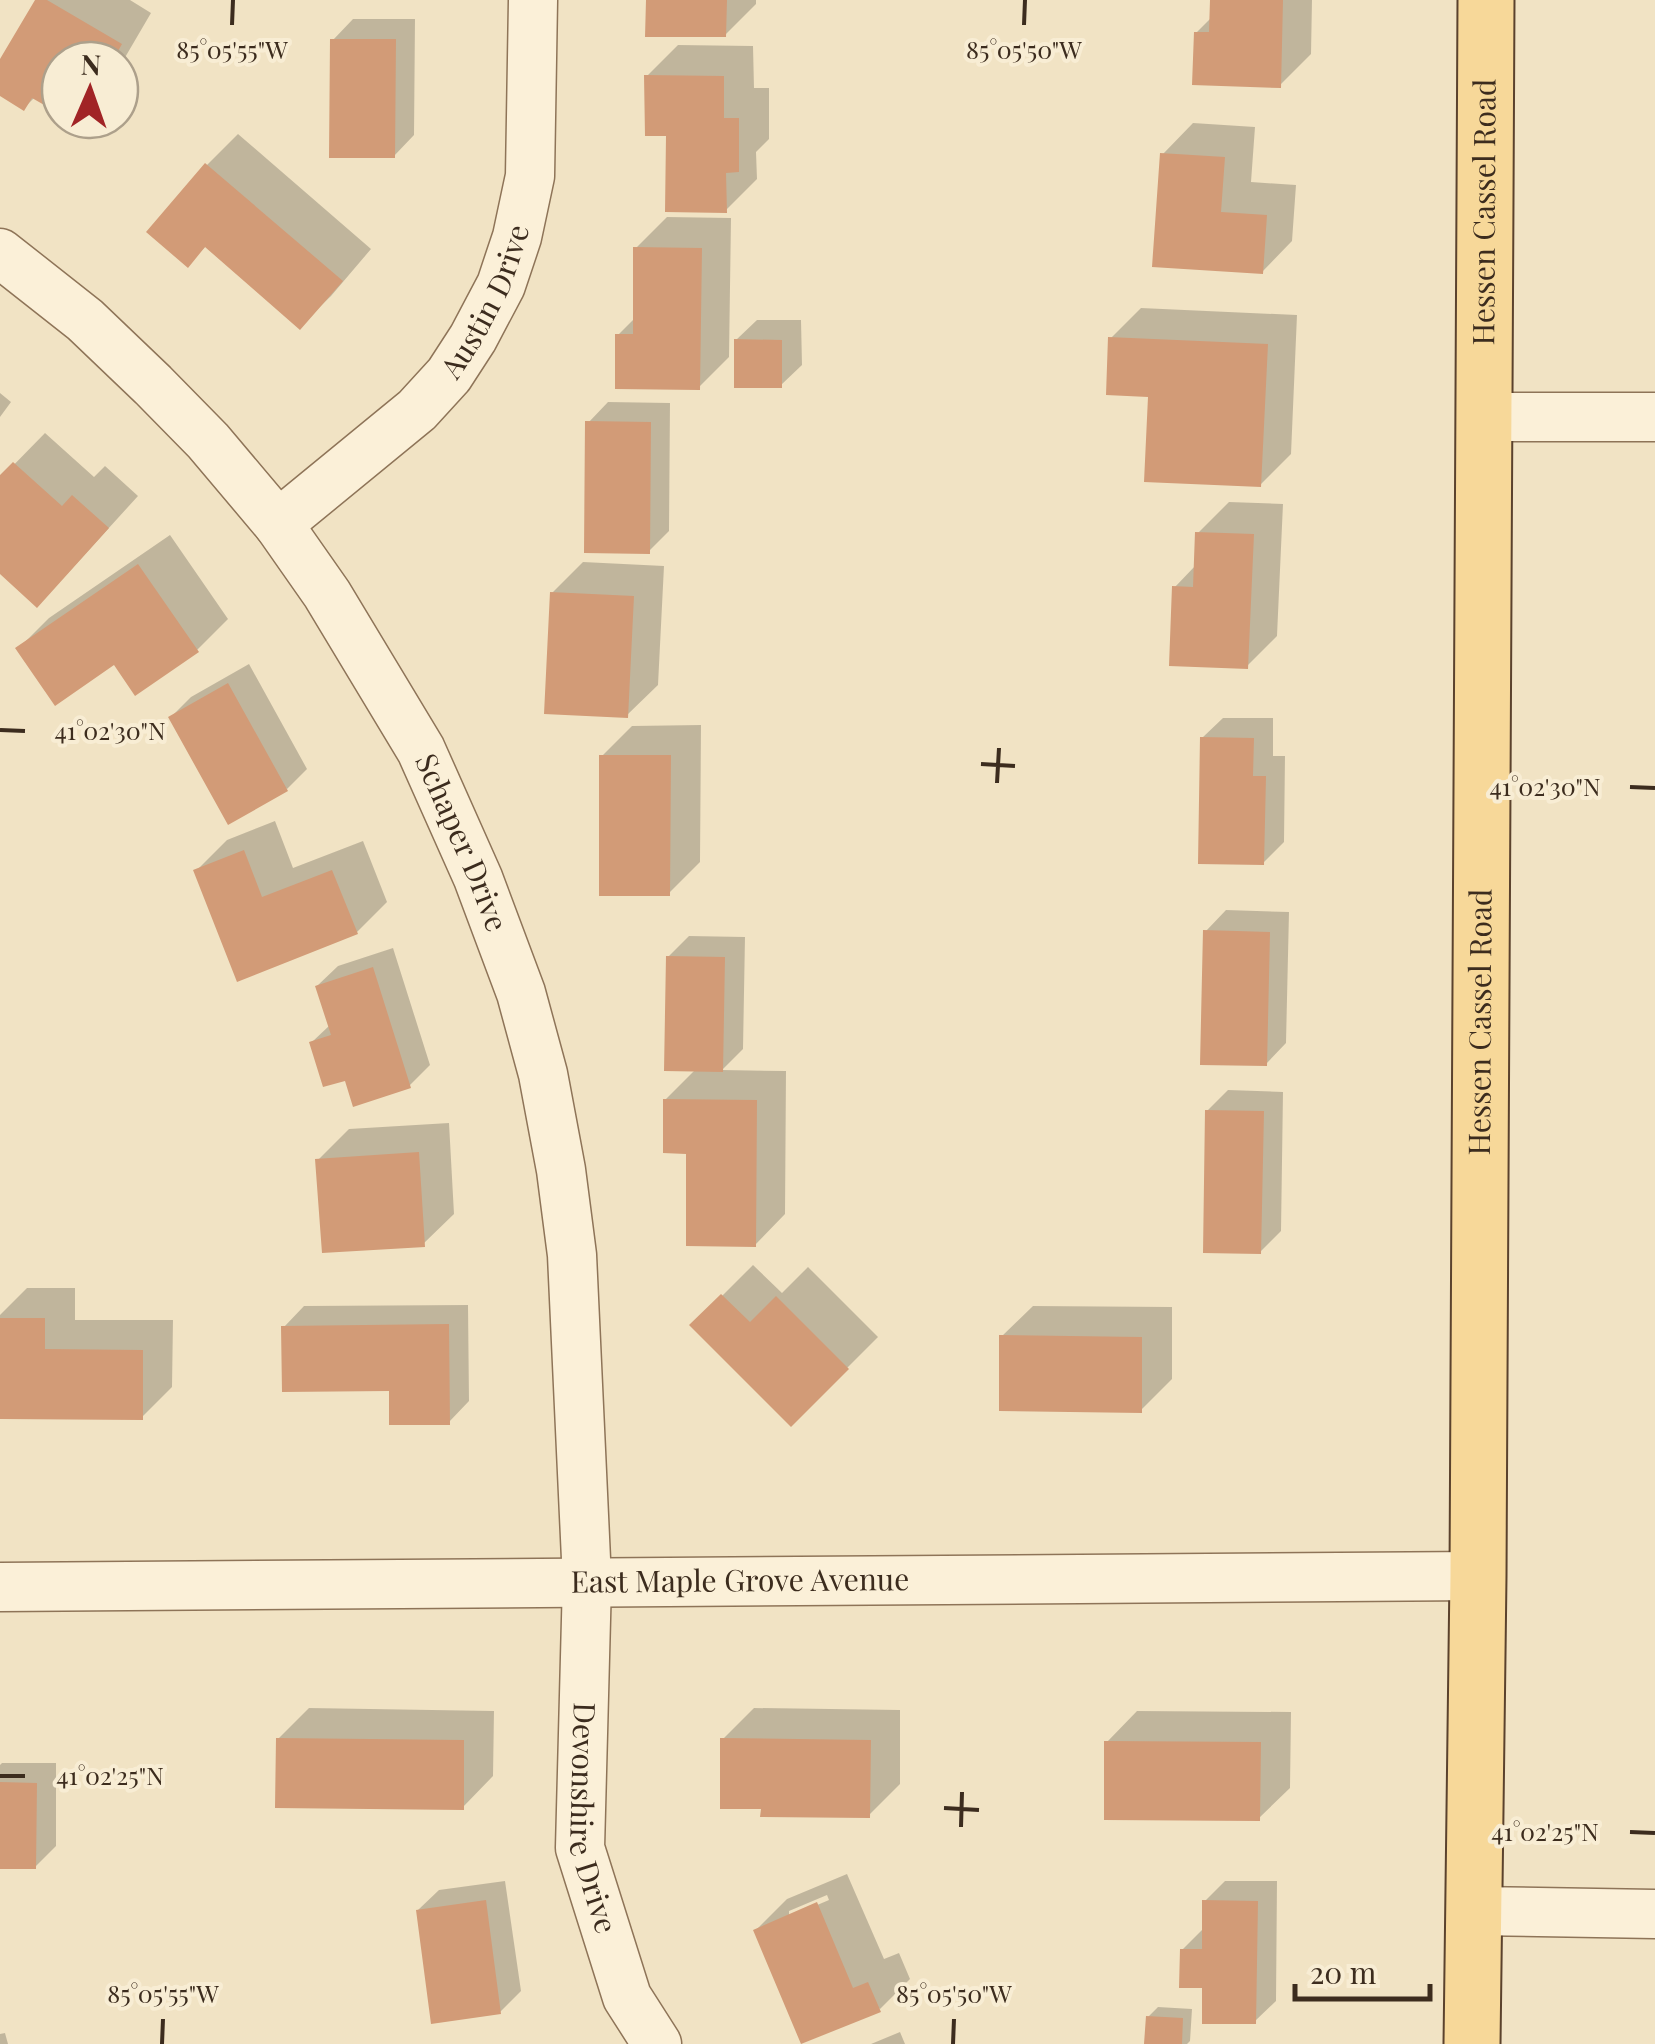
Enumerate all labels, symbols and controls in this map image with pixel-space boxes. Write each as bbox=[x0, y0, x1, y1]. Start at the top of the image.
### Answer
text: 85°05'55"W bbox=[176, 32, 288, 65]
text: 85°05'50"W bbox=[966, 32, 1082, 65]
north arrow bbox=[40, 40, 140, 140]
text: N bbox=[80, 45, 102, 82]
street label: Hessen Cassel Road bbox=[1462, 79, 1504, 346]
street label: Austin Drive bbox=[430, 221, 537, 386]
text: 41°02'30"N bbox=[54, 713, 166, 746]
street label: Schaper Drive bbox=[407, 747, 518, 937]
text: 41°02'30"N bbox=[1489, 769, 1601, 802]
street label: Hessen Cassel Road bbox=[1458, 889, 1499, 1156]
street label: East Maple Grove Avenue bbox=[570, 1558, 909, 1601]
street label: Devonshire Drive bbox=[561, 1702, 628, 1938]
text: 41°02'25"N bbox=[56, 1758, 164, 1791]
text: 41°02'25"N bbox=[1491, 1814, 1599, 1847]
scale bar bbox=[1295, 1939, 1430, 2001]
text: 20 m bbox=[1310, 1952, 1377, 1992]
text: 85°05'55"W bbox=[107, 1976, 219, 2009]
text: 85°05'50"W bbox=[896, 1976, 1012, 2009]

